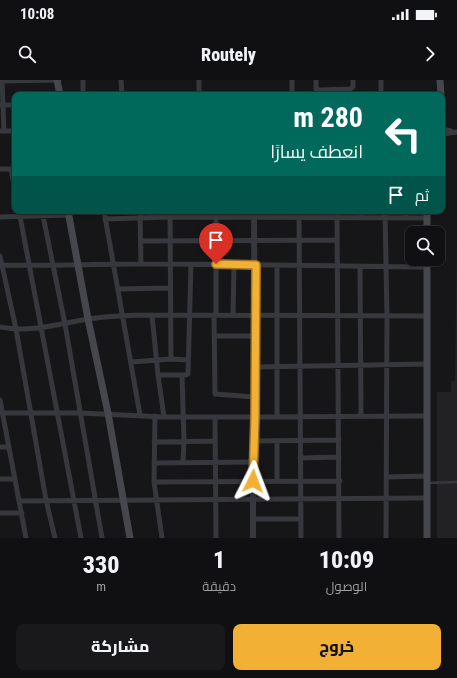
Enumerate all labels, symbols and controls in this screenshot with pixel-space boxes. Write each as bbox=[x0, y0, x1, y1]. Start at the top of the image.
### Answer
text: 10:08 bbox=[20, 5, 54, 23]
icon: search bbox=[16, 43, 38, 65]
icon: forward bbox=[419, 43, 441, 65]
text: Routely bbox=[201, 44, 256, 65]
text: 280 m bbox=[293, 101, 363, 134]
icon: left bbox=[377, 108, 429, 160]
text: انعطف يسارًا bbox=[270, 141, 363, 162]
icon: arrive bbox=[385, 184, 407, 206]
text: ثم bbox=[415, 187, 429, 205]
pin bbox=[199, 223, 233, 264]
map controls bbox=[405, 226, 445, 266]
button: search bbox=[405, 226, 445, 266]
icon: arrive bbox=[205, 229, 227, 251]
position arrow bbox=[232, 460, 274, 502]
text: 1 bbox=[213, 546, 225, 574]
text: 10:09 bbox=[319, 546, 374, 574]
text: 330 bbox=[83, 551, 119, 579]
text: m bbox=[96, 579, 106, 594]
text: دقيقة bbox=[202, 579, 236, 594]
text: الوصول bbox=[326, 579, 367, 594]
button: مشاركة bbox=[16, 624, 225, 670]
button: خروج bbox=[233, 624, 441, 670]

